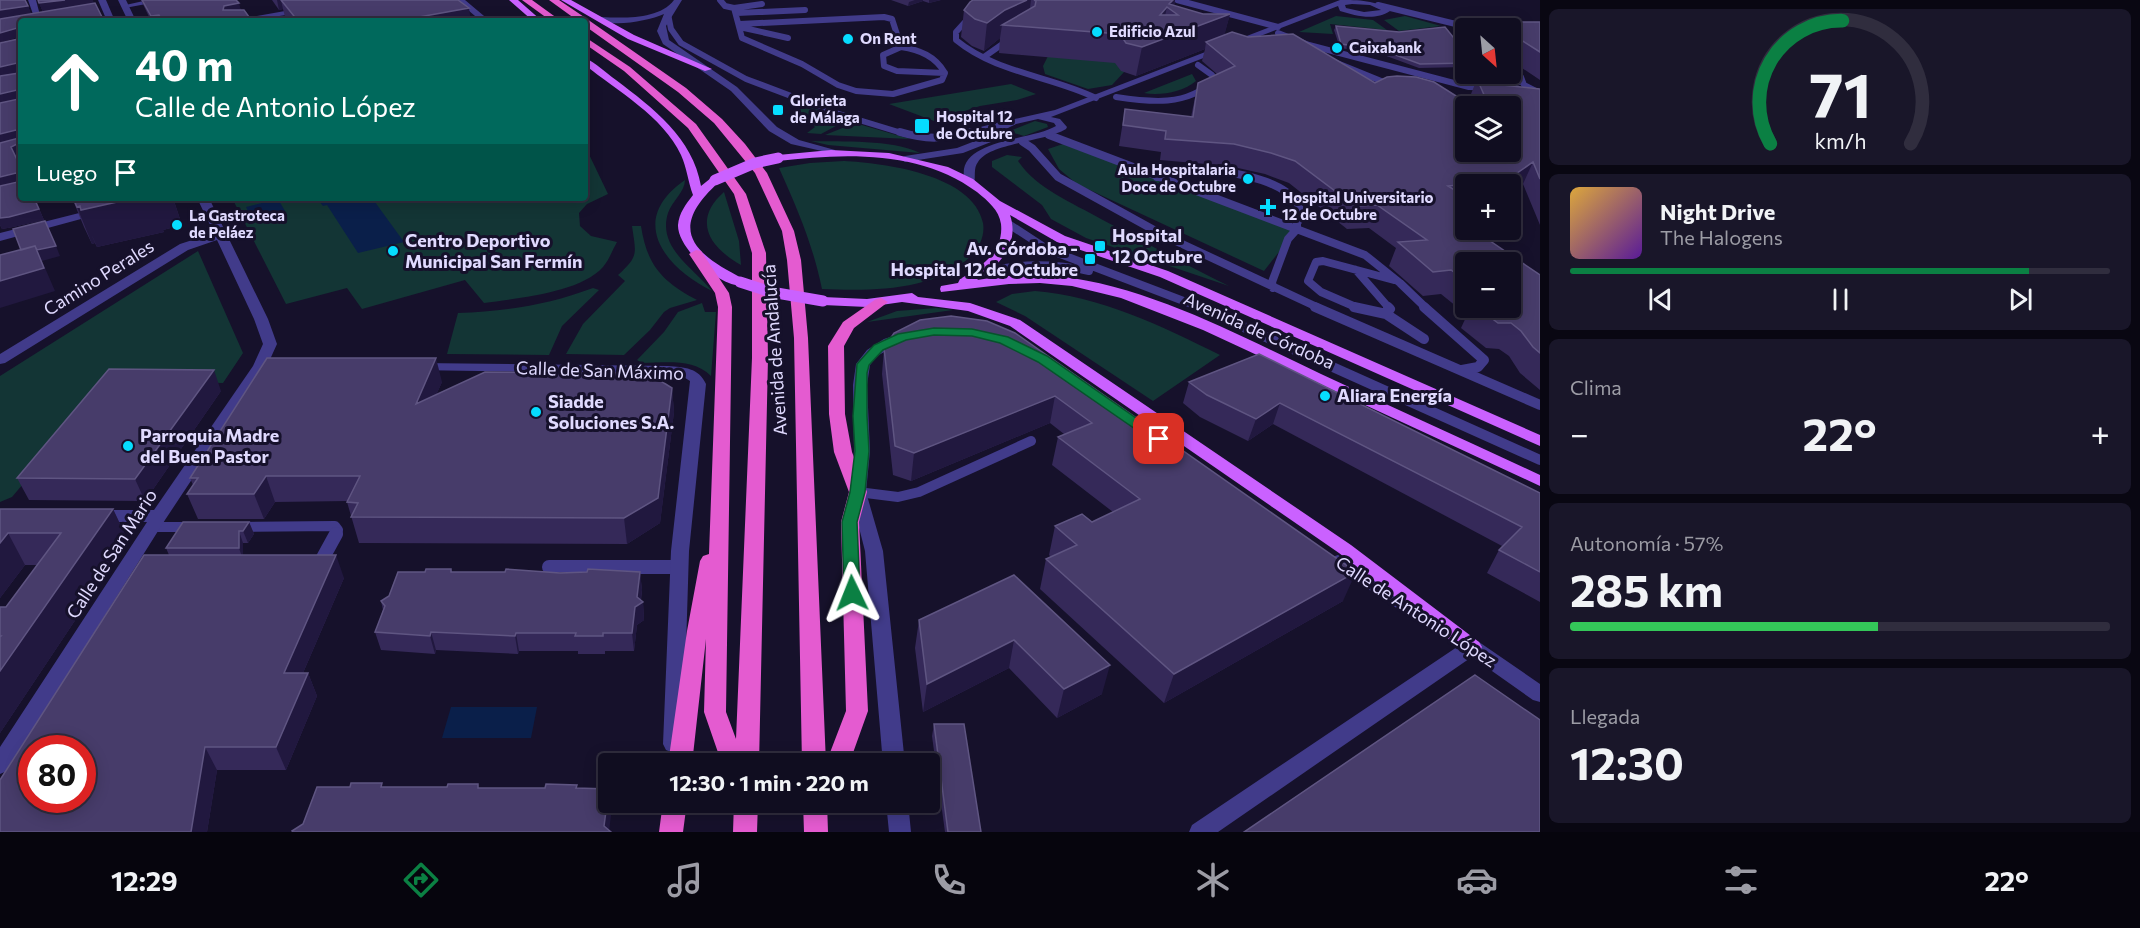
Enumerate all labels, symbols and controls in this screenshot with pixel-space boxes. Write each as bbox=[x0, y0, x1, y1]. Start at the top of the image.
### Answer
north arrow bbox=[1455, 18, 1521, 84]
map controls bbox=[1455, 18, 1521, 318]
place label: Edificio Azul bbox=[1109, 22, 1196, 40]
marker: Edificio Azul bbox=[1090, 25, 1104, 39]
place label: On Rent bbox=[860, 29, 917, 47]
marker: On Rent bbox=[841, 32, 855, 46]
text: 40 m bbox=[135, 38, 233, 90]
place label: Caixabank bbox=[1349, 38, 1422, 56]
marker: Caixabank bbox=[1330, 41, 1344, 55]
icon: ahead bbox=[36, 42, 114, 120]
text: 71 bbox=[1809, 55, 1871, 131]
text: Calle de Antonio López bbox=[135, 90, 416, 123]
place label: Glorieta de Málaga bbox=[790, 91, 860, 126]
button: layers bbox=[1455, 96, 1521, 162]
marker: Glorieta de Málaga bbox=[771, 103, 785, 117]
place label: Hospital 12 de Octubre bbox=[936, 107, 1013, 142]
marker: Hospital 12 de Octubre bbox=[913, 117, 931, 135]
text: km/h bbox=[1814, 127, 1866, 153]
icon: arrive bbox=[109, 156, 142, 189]
text: Luego bbox=[36, 159, 97, 186]
place label: Aula Hospitalaria Doce de Octubre bbox=[1117, 160, 1236, 195]
marker: Aula Hospitalaria Doce de Octubre bbox=[1241, 172, 1255, 186]
button: + bbox=[1455, 174, 1521, 240]
place label: Hospital Universitario 12 de Octubre bbox=[1282, 188, 1434, 223]
marker: Hospital Universitario 12 de Octubre bbox=[1259, 198, 1277, 216]
text: Night Drive bbox=[1660, 198, 1775, 225]
place label: La Gastroteca de Peláez bbox=[189, 206, 285, 241]
marker: La Gastroteca de Peláez bbox=[170, 218, 184, 232]
place label: Hospital 12 Octubre bbox=[1112, 224, 1202, 267]
text: The Halogens bbox=[1660, 225, 1783, 249]
place label: Centro Deportivo Municipal San Fermín bbox=[405, 229, 583, 272]
street label: Camino Perales bbox=[39, 235, 158, 320]
place label: Av. Córdoba - Hospital 12 de Octubre bbox=[891, 237, 1078, 280]
marker: Hospital 12 Octubre bbox=[1093, 239, 1107, 253]
marker: Centro Deportivo Municipal San Fermín bbox=[386, 244, 400, 258]
marker: Av. Córdoba - Hospital 12 de Octubre bbox=[1083, 252, 1097, 266]
button: − bbox=[1455, 252, 1521, 318]
street label: Avenida de Andalucía bbox=[757, 264, 791, 437]
icon: previous bbox=[1644, 283, 1677, 316]
icon: pause bbox=[1824, 283, 1857, 316]
icon: next bbox=[2004, 283, 2037, 316]
street label: Avenida de Córdoba bbox=[1181, 287, 1338, 373]
street label: Calle de San Máximo bbox=[516, 356, 684, 384]
text: Clima bbox=[1570, 375, 1622, 399]
place label: Aliara Energía bbox=[1337, 384, 1452, 406]
marker: Aliara Energía bbox=[1318, 389, 1332, 403]
place label: Siadde Soluciones S.A. bbox=[548, 390, 674, 433]
marker: Siadde Soluciones S.A. bbox=[529, 405, 543, 419]
text: 22° bbox=[1803, 405, 1877, 460]
text: − bbox=[1570, 412, 1589, 453]
text: + bbox=[2091, 412, 2110, 453]
pin bbox=[1133, 413, 1184, 464]
icon: arrive bbox=[1142, 422, 1175, 455]
place label: Parroquia Madre del Buen Pastor bbox=[140, 424, 279, 467]
marker: Parroquia Madre del Buen Pastor bbox=[121, 439, 135, 453]
street label: Calle de San Mario bbox=[61, 485, 161, 622]
text: Autonomía · 57% bbox=[1570, 531, 1723, 555]
street label: Calle de Antonio López bbox=[1332, 551, 1501, 671]
position arrow bbox=[820, 561, 884, 625]
text: 285 km bbox=[1570, 561, 1723, 616]
text: Llegada bbox=[1570, 704, 1640, 728]
text: 12:30 bbox=[1570, 734, 1684, 789]
speed limit sign: 80 bbox=[18, 735, 96, 813]
text: 12:30 · 1 min · 220 m bbox=[669, 769, 869, 796]
icon: directions bbox=[400, 859, 442, 901]
icon: music bbox=[664, 859, 706, 901]
icon: phone bbox=[928, 859, 970, 901]
icon: climate bbox=[1192, 859, 1234, 901]
icon: car bbox=[1456, 859, 1498, 901]
icon: filters bbox=[1720, 859, 1762, 901]
text: 12:29 bbox=[111, 864, 178, 897]
text: 22° bbox=[1984, 864, 2029, 897]

